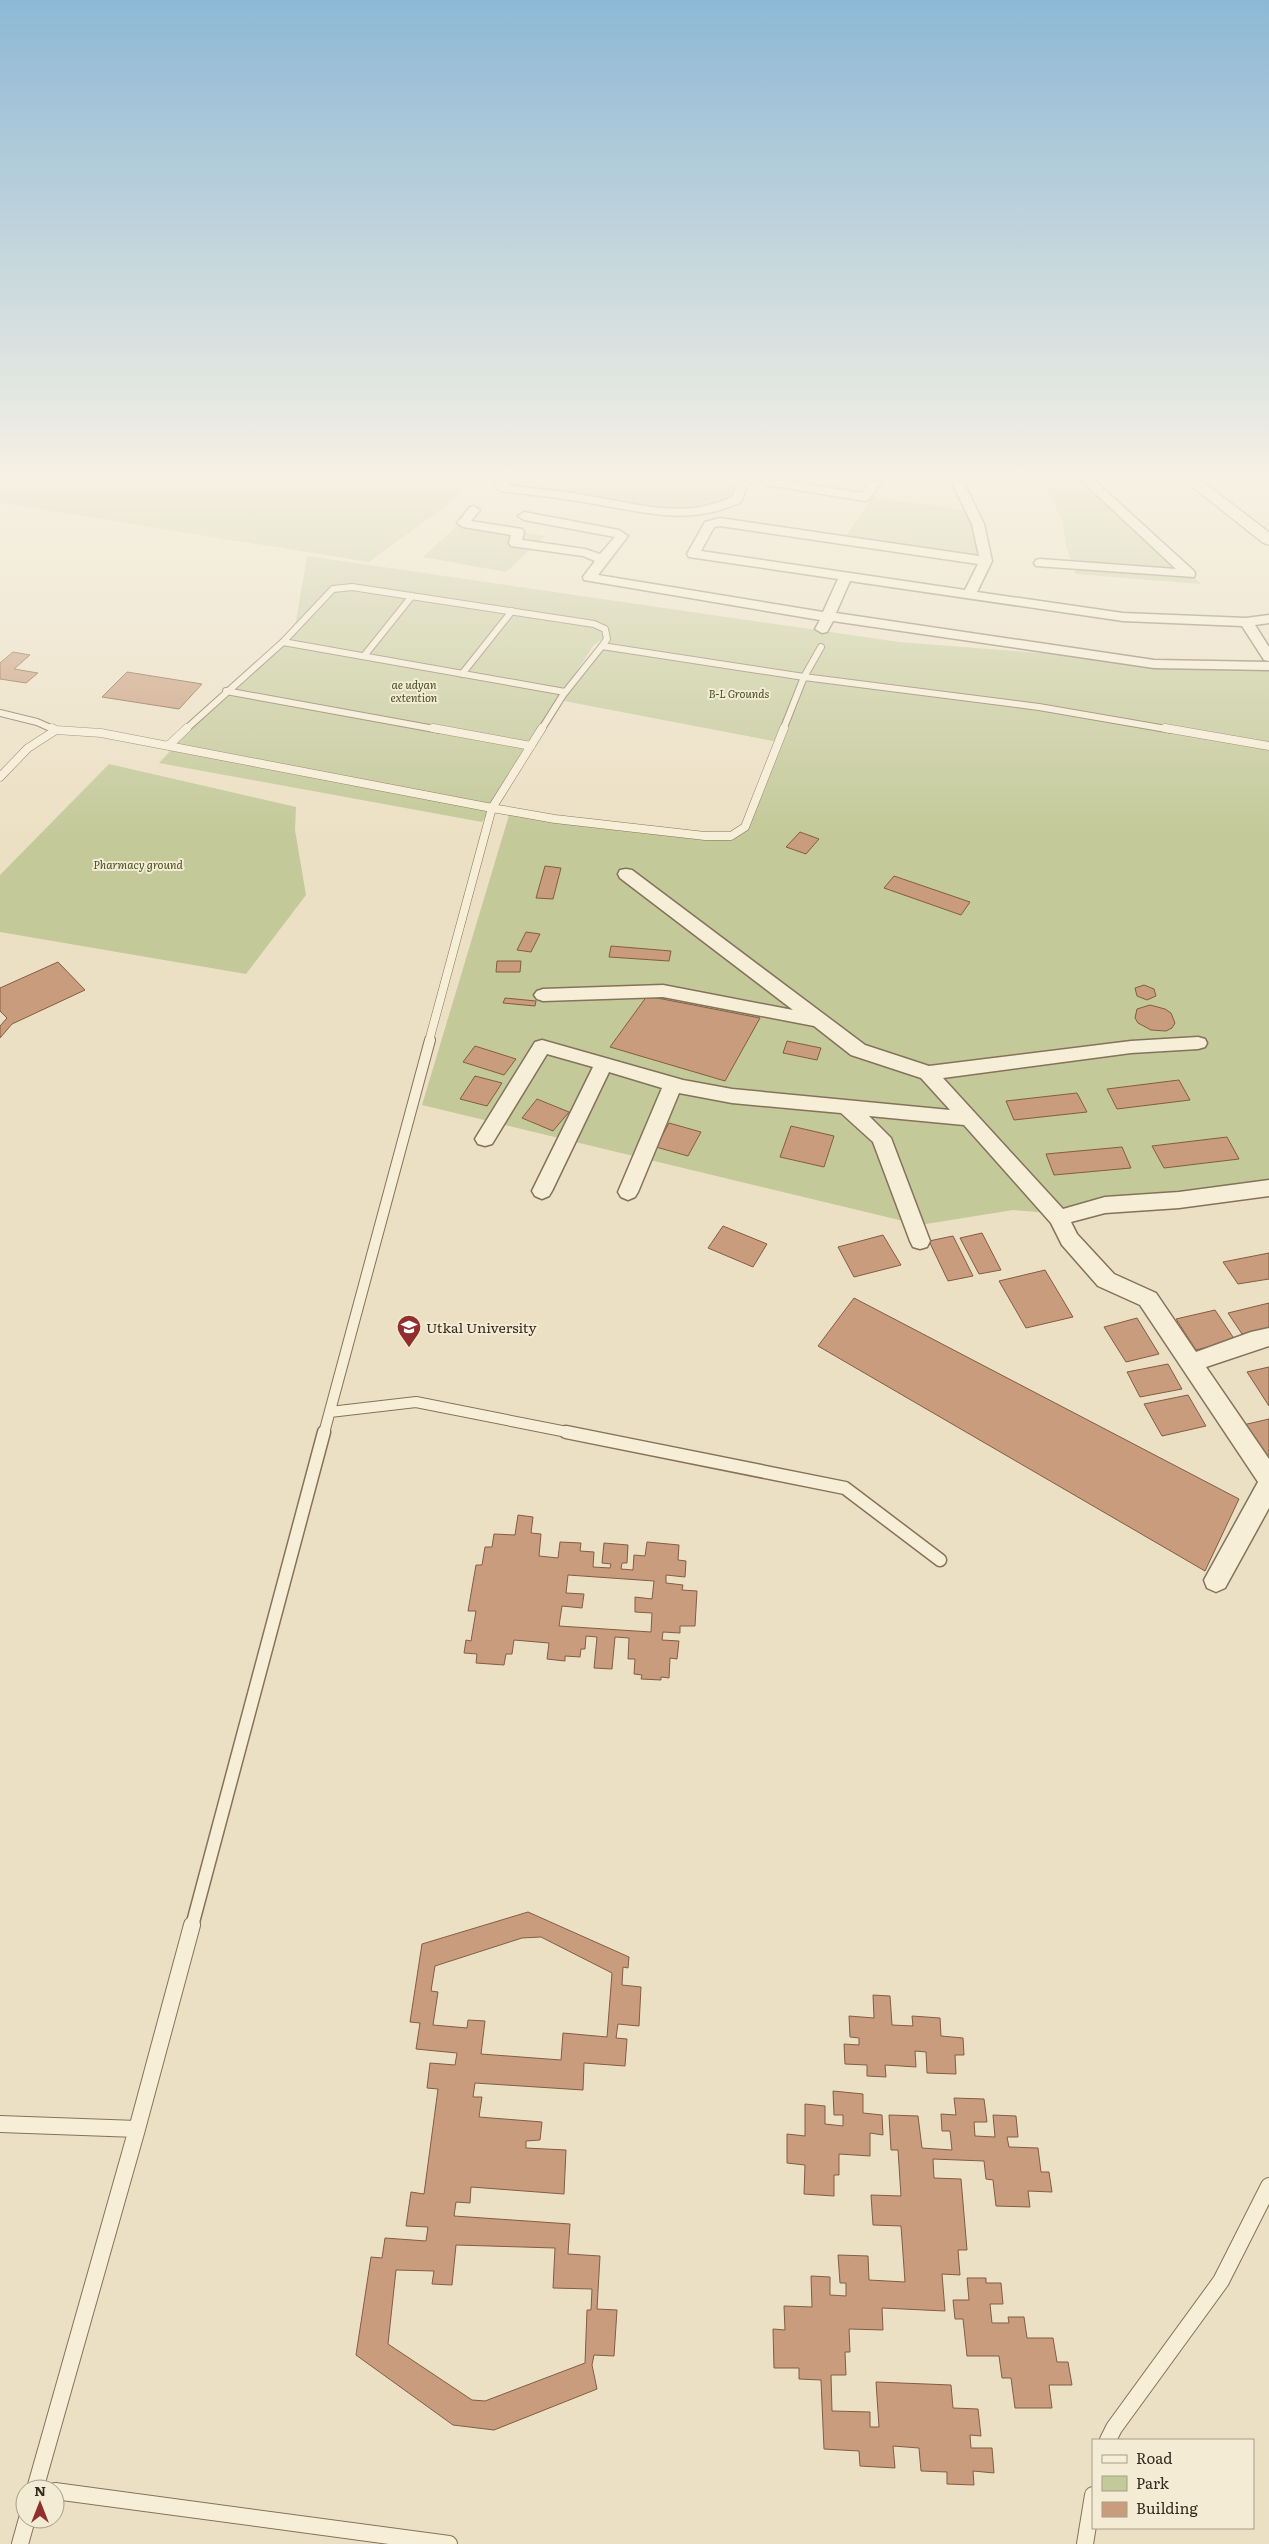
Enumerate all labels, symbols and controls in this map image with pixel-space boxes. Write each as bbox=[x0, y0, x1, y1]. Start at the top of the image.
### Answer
park label: ae udyan extention bbox=[391, 676, 438, 705]
park label: B-L Grounds bbox=[709, 685, 770, 701]
park label: Pharmacy ground bbox=[93, 856, 183, 872]
school or university icon: Utkal University bbox=[396, 1314, 422, 1348]
place label: Utkal University bbox=[426, 1317, 537, 1337]
legend bbox=[1092, 2439, 1254, 2529]
text: Road bbox=[1136, 2446, 1172, 2469]
text: Park bbox=[1136, 2471, 1170, 2494]
north arrow bbox=[15, 2479, 65, 2529]
text: N bbox=[34, 2480, 46, 2500]
text: Building bbox=[1136, 2496, 1198, 2519]

